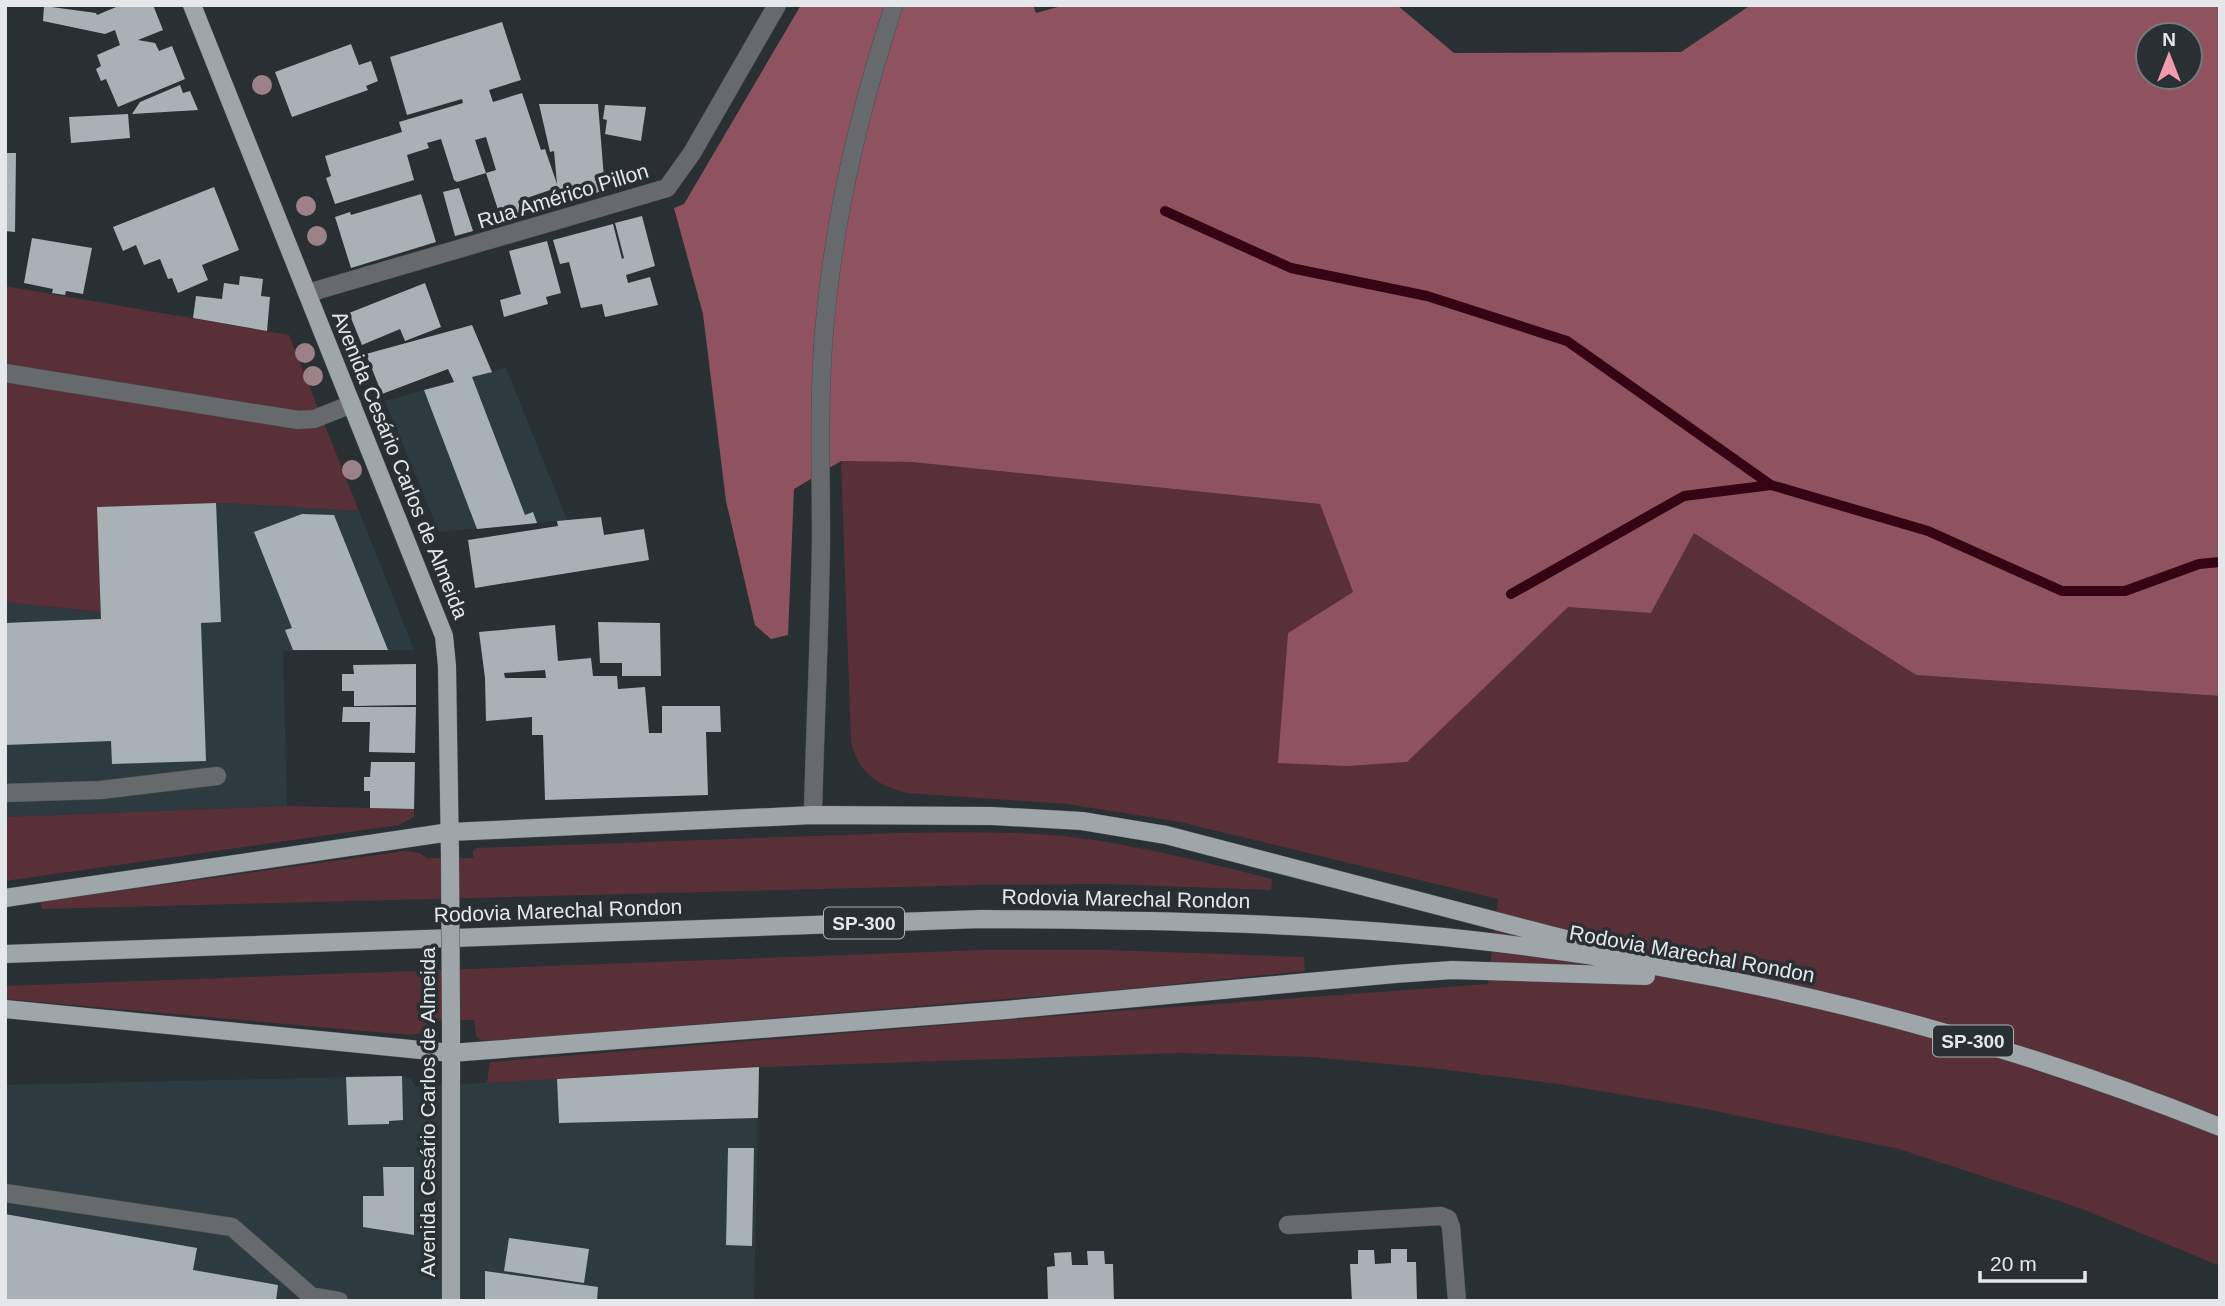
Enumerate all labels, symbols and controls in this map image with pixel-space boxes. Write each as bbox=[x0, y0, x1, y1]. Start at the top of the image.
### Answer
north arrow bbox=[2134, 21, 2204, 91]
text: N bbox=[2162, 29, 2176, 50]
street label: Rua Américo Pillon bbox=[475, 159, 651, 232]
street label: Avenida Cesário Carlos de Almeida bbox=[328, 308, 473, 622]
street label: Rodovia Marechal Rondon bbox=[1001, 885, 1251, 912]
street label: Rodovia Marechal Rondon bbox=[433, 895, 683, 926]
road number: SP-300 bbox=[824, 908, 904, 939]
street label: Rodovia Marechal Rondon bbox=[1568, 921, 1817, 986]
street label: Avenida Cesário Carlos de Almeida bbox=[416, 947, 439, 1277]
road number: SP-300 bbox=[1933, 1026, 2013, 1056]
scale bar bbox=[1980, 1240, 2085, 1284]
text: 20 m bbox=[1990, 1252, 2037, 1275]

